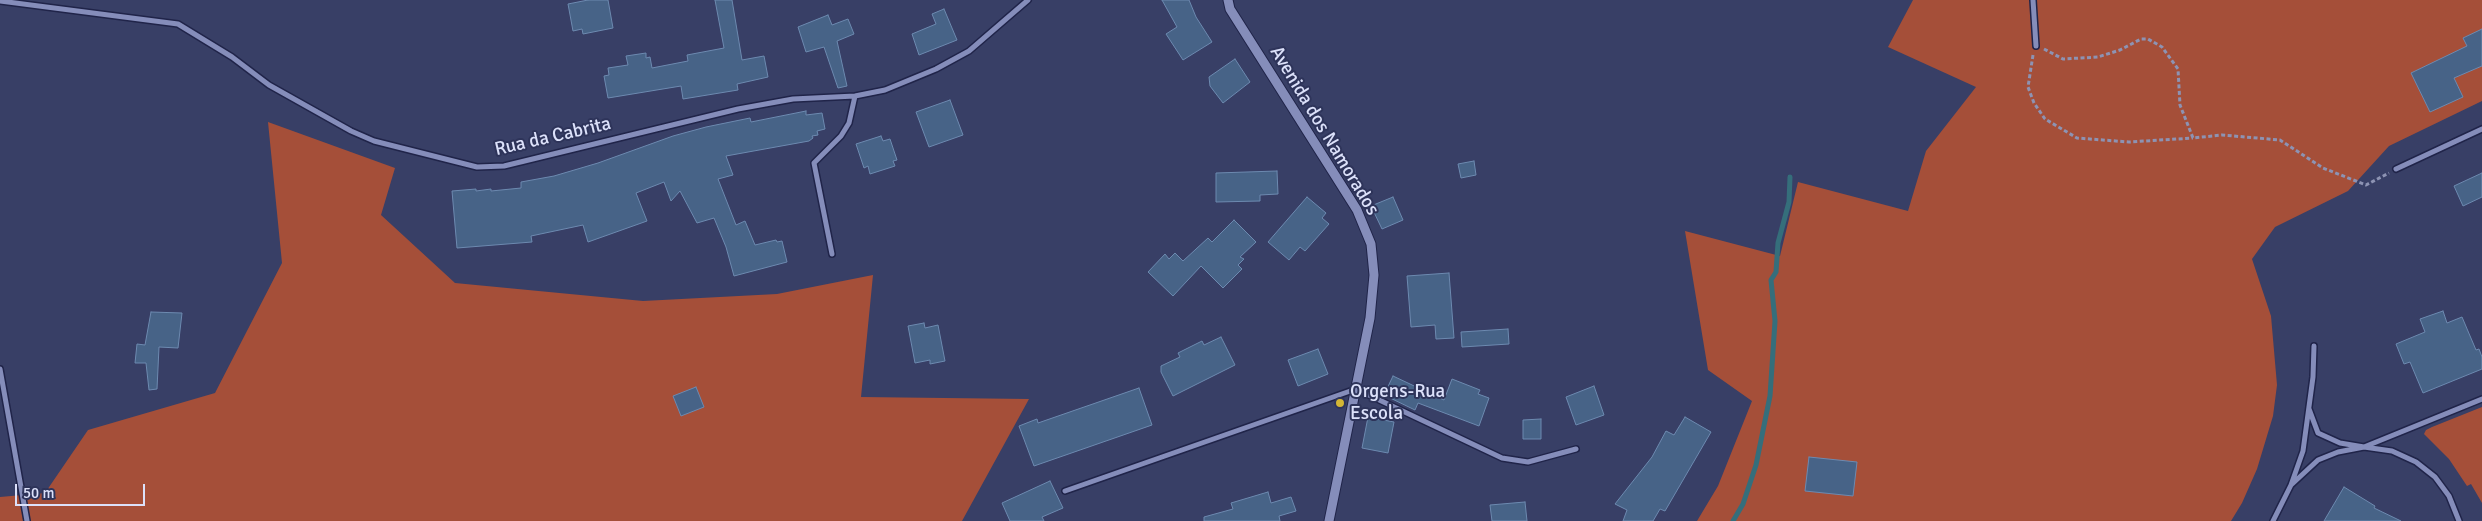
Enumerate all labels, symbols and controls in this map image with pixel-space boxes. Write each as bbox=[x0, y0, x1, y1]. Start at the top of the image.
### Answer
street label: Avenida dos Namorados bbox=[1264, 42, 1384, 220]
street label: Rua da Cabrita bbox=[493, 113, 613, 161]
place label: Orgens-Rua Escola bbox=[1350, 381, 1445, 425]
marker: Orgens-Rua Escola bbox=[1334, 397, 1346, 409]
scale bar bbox=[18, 474, 148, 506]
text: 50 m bbox=[23, 484, 54, 502]

